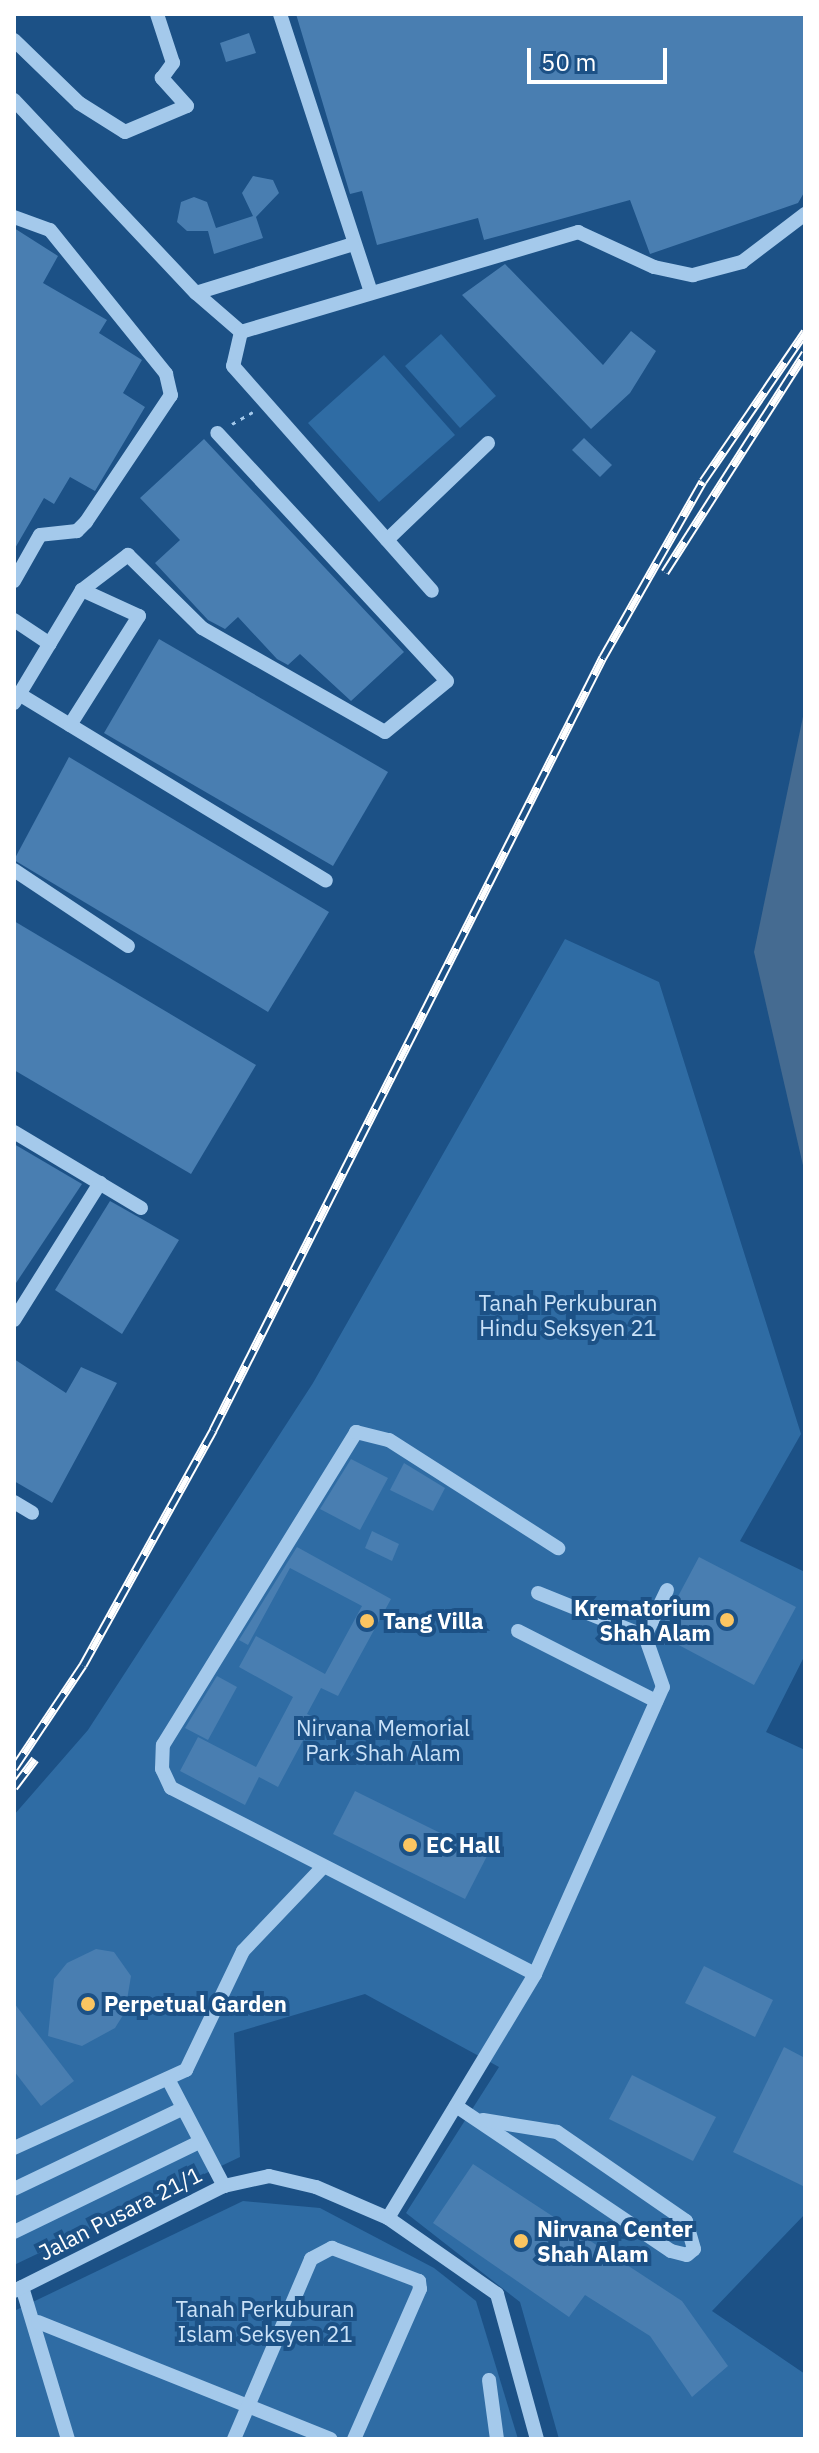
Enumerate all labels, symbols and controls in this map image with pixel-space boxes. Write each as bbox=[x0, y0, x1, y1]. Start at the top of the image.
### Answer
scale bar bbox=[531, 32, 671, 82]
text: 50 m bbox=[541, 46, 596, 78]
park label: Tanah Perkuburan Hindu Seksyen 21 bbox=[478, 1289, 658, 1340]
place label: Krematorium Shah Alam bbox=[574, 1594, 711, 1646]
place label: Tang Villa bbox=[383, 1608, 484, 1634]
marker: Krematorium Shah Alam bbox=[718, 1611, 736, 1629]
marker: Tang Villa bbox=[358, 1612, 376, 1630]
park label: Nirvana Memorial Park Shah Alam bbox=[296, 1714, 470, 1766]
place label: EC Hall bbox=[426, 1832, 500, 1858]
marker: EC Hall bbox=[401, 1836, 419, 1854]
place label: Perpetual Garden bbox=[104, 1991, 287, 2017]
marker: Perpetual Garden bbox=[79, 1995, 97, 2013]
street label: Jalan Pusara 21/1 bbox=[34, 2160, 206, 2266]
place label: Nirvana Center Shah Alam bbox=[537, 2215, 693, 2266]
marker: Nirvana Center Shah Alam bbox=[512, 2232, 530, 2250]
park label: Tanah Perkuburan Islam Seksyen 21 bbox=[175, 2295, 355, 2346]

